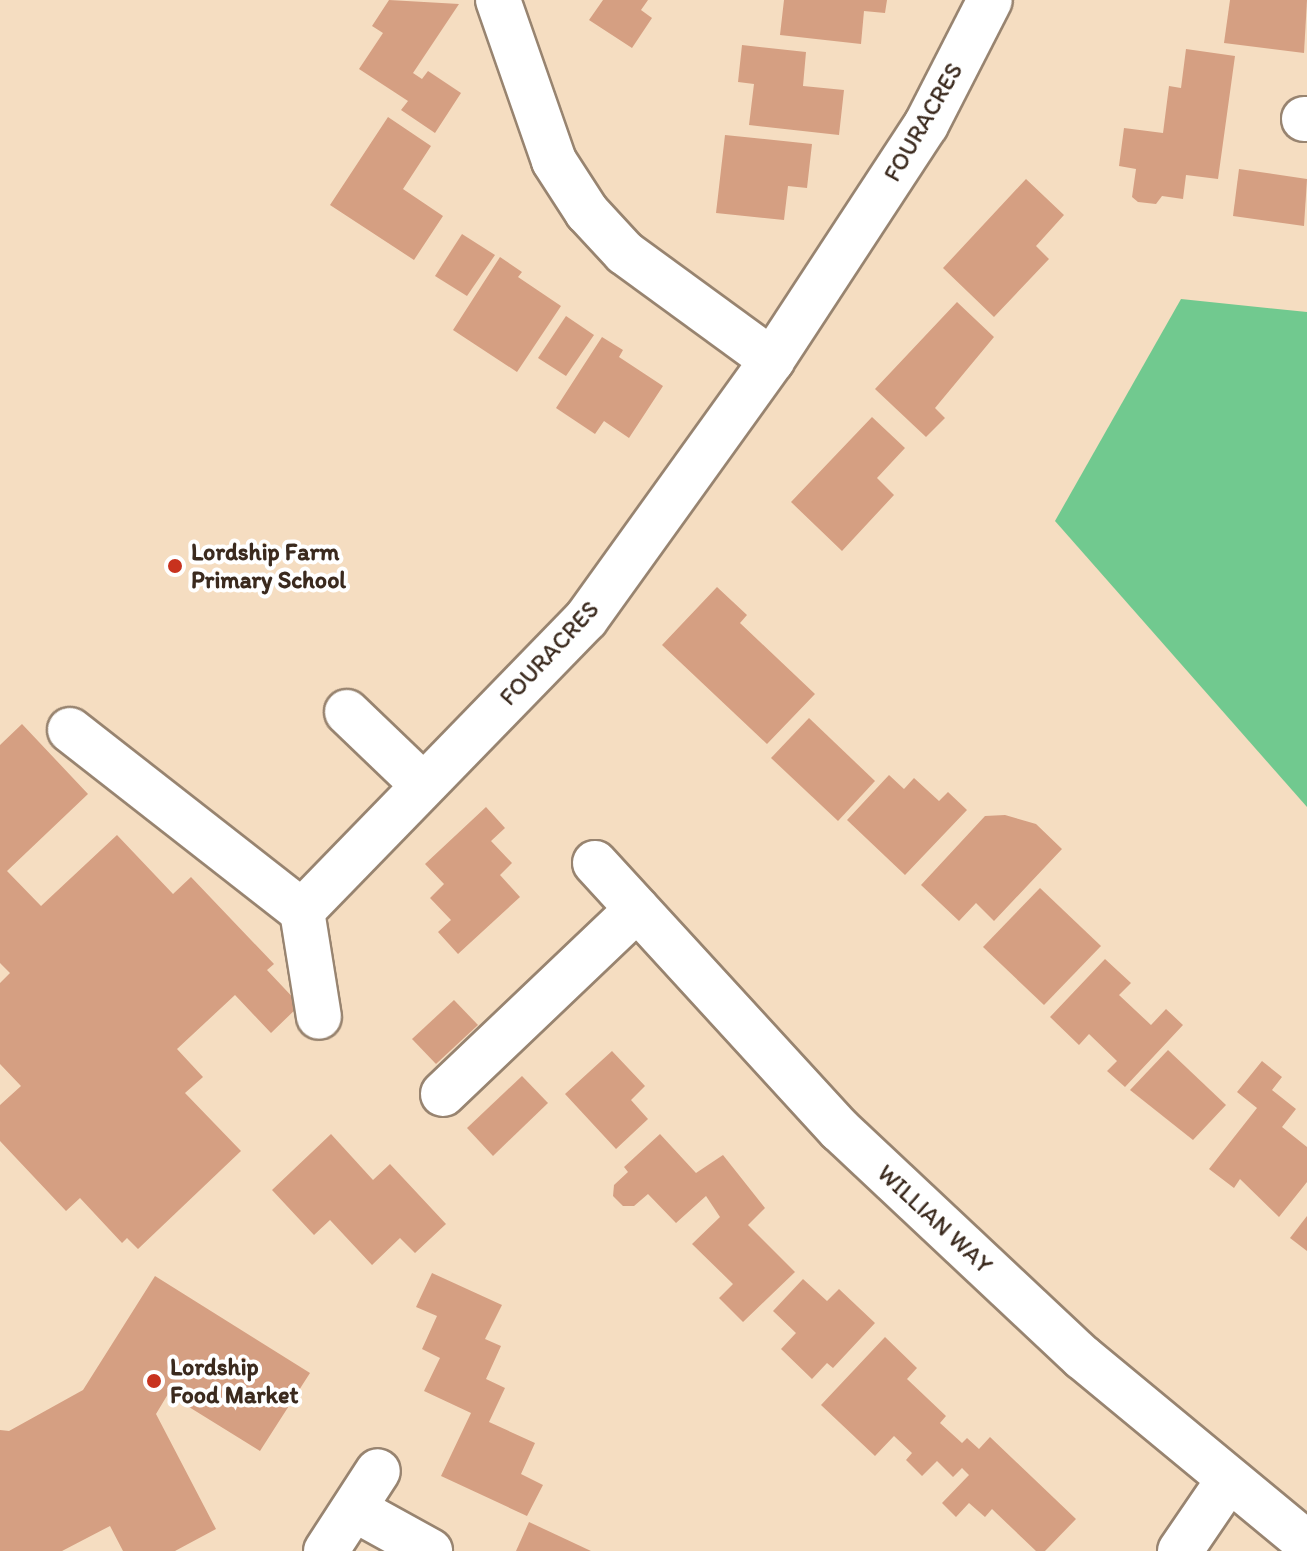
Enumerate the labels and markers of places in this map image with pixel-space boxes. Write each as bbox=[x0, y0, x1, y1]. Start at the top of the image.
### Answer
place label: Lordship Farm Primary School bbox=[191, 538, 346, 594]
marker: Lordship Farm Primary School bbox=[166, 557, 184, 575]
place label: Lordship Food Market bbox=[170, 1353, 298, 1409]
marker: Lordship Food Market bbox=[145, 1372, 163, 1390]

